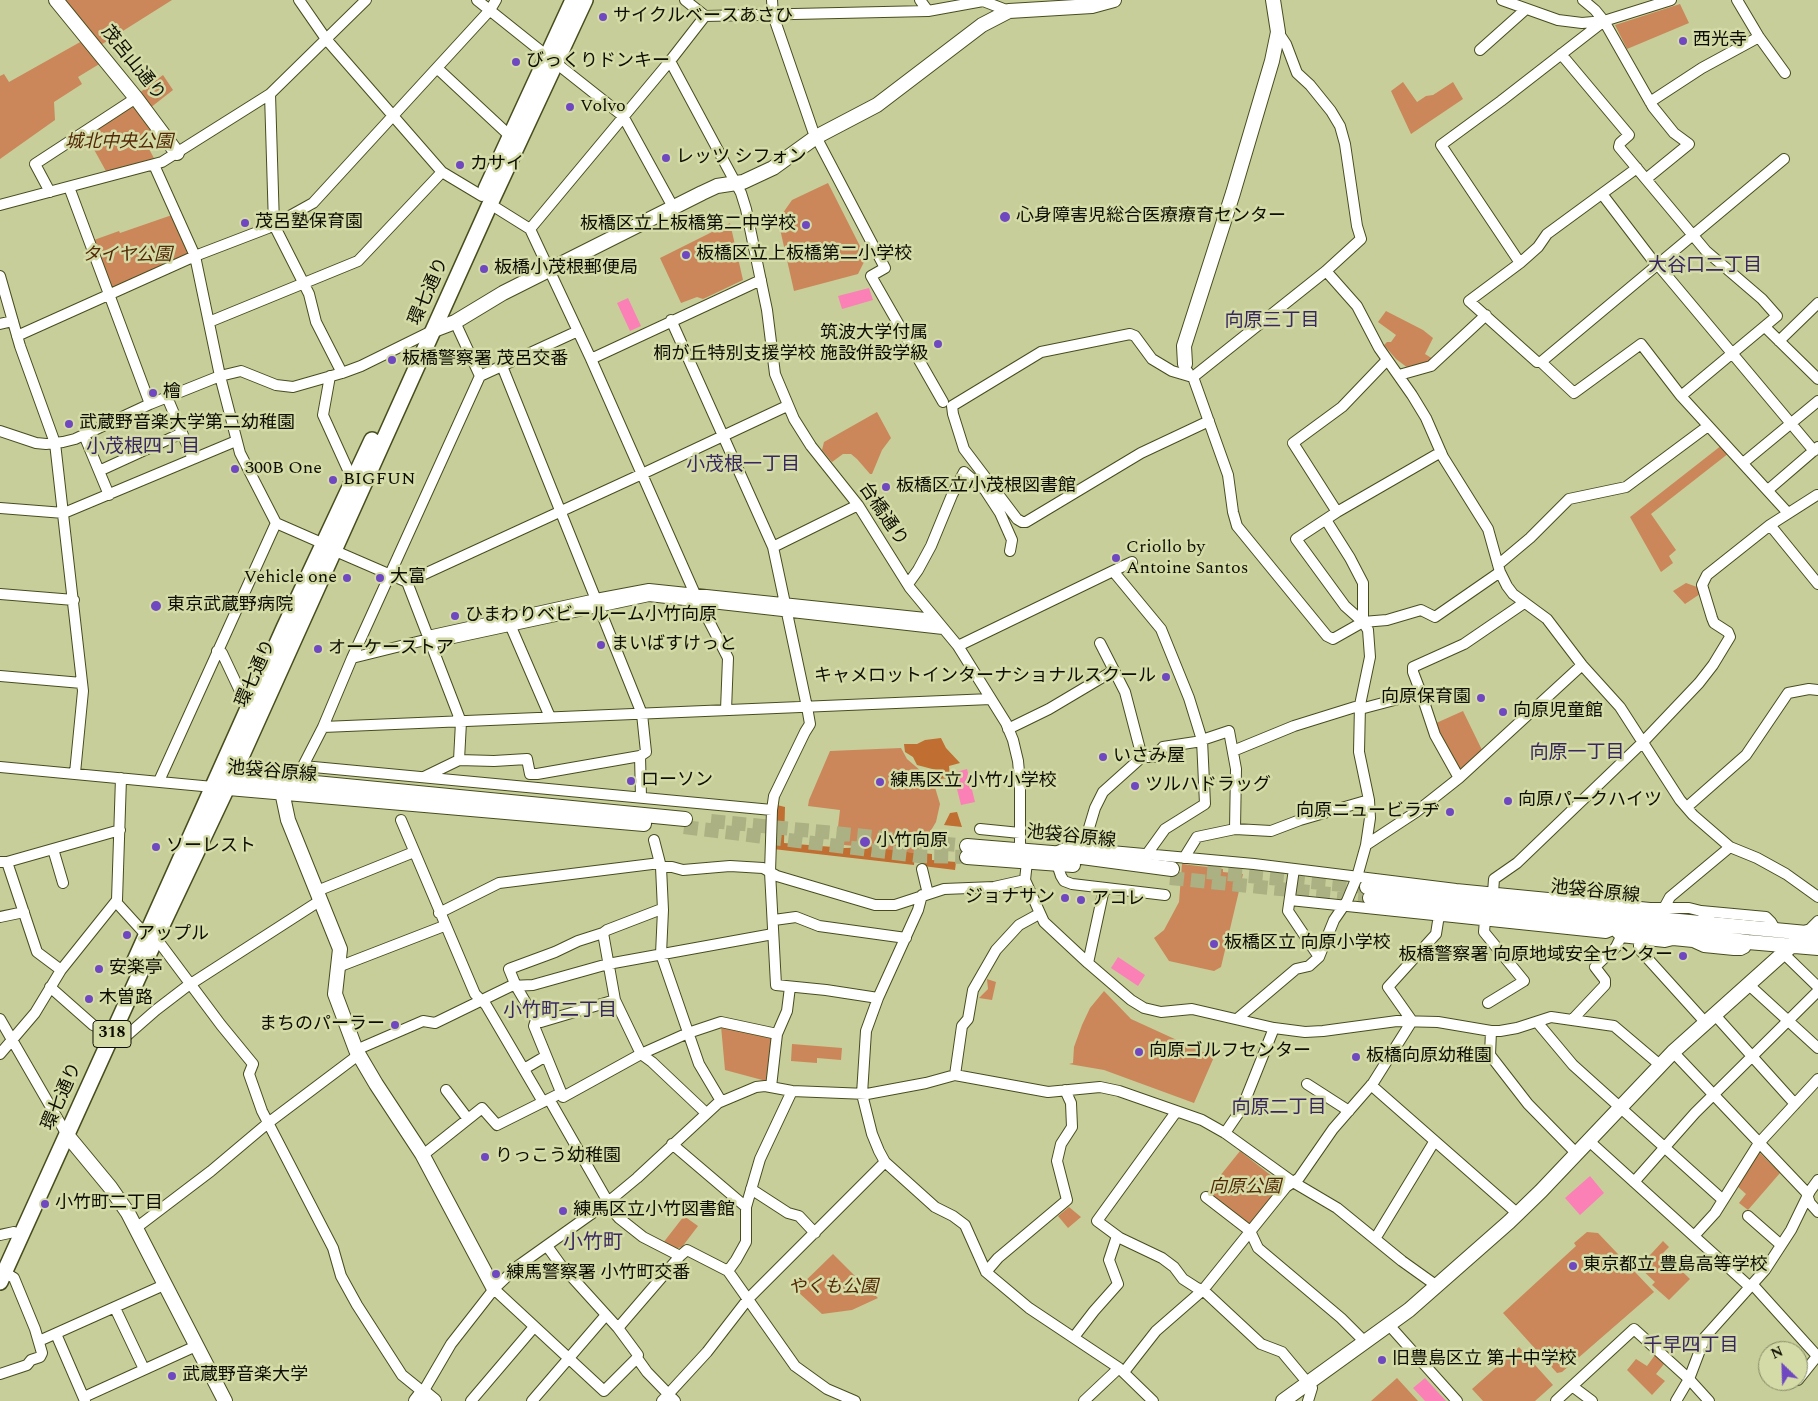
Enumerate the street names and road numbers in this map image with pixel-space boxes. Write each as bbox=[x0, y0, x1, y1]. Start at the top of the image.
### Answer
street label: 茂呂山通り bbox=[95, 22, 169, 106]
street label: 環七通り bbox=[405, 255, 455, 329]
street label: 台橋通り bbox=[853, 479, 911, 551]
street label: 環七通り bbox=[232, 637, 282, 711]
street label: 池袋谷原線 bbox=[226, 758, 318, 788]
street label: 池袋谷原線 bbox=[1025, 823, 1117, 853]
street label: 池袋谷原線 bbox=[1549, 878, 1641, 908]
road number: 318 bbox=[93, 1021, 131, 1048]
street label: 環七通り bbox=[38, 1060, 88, 1134]

